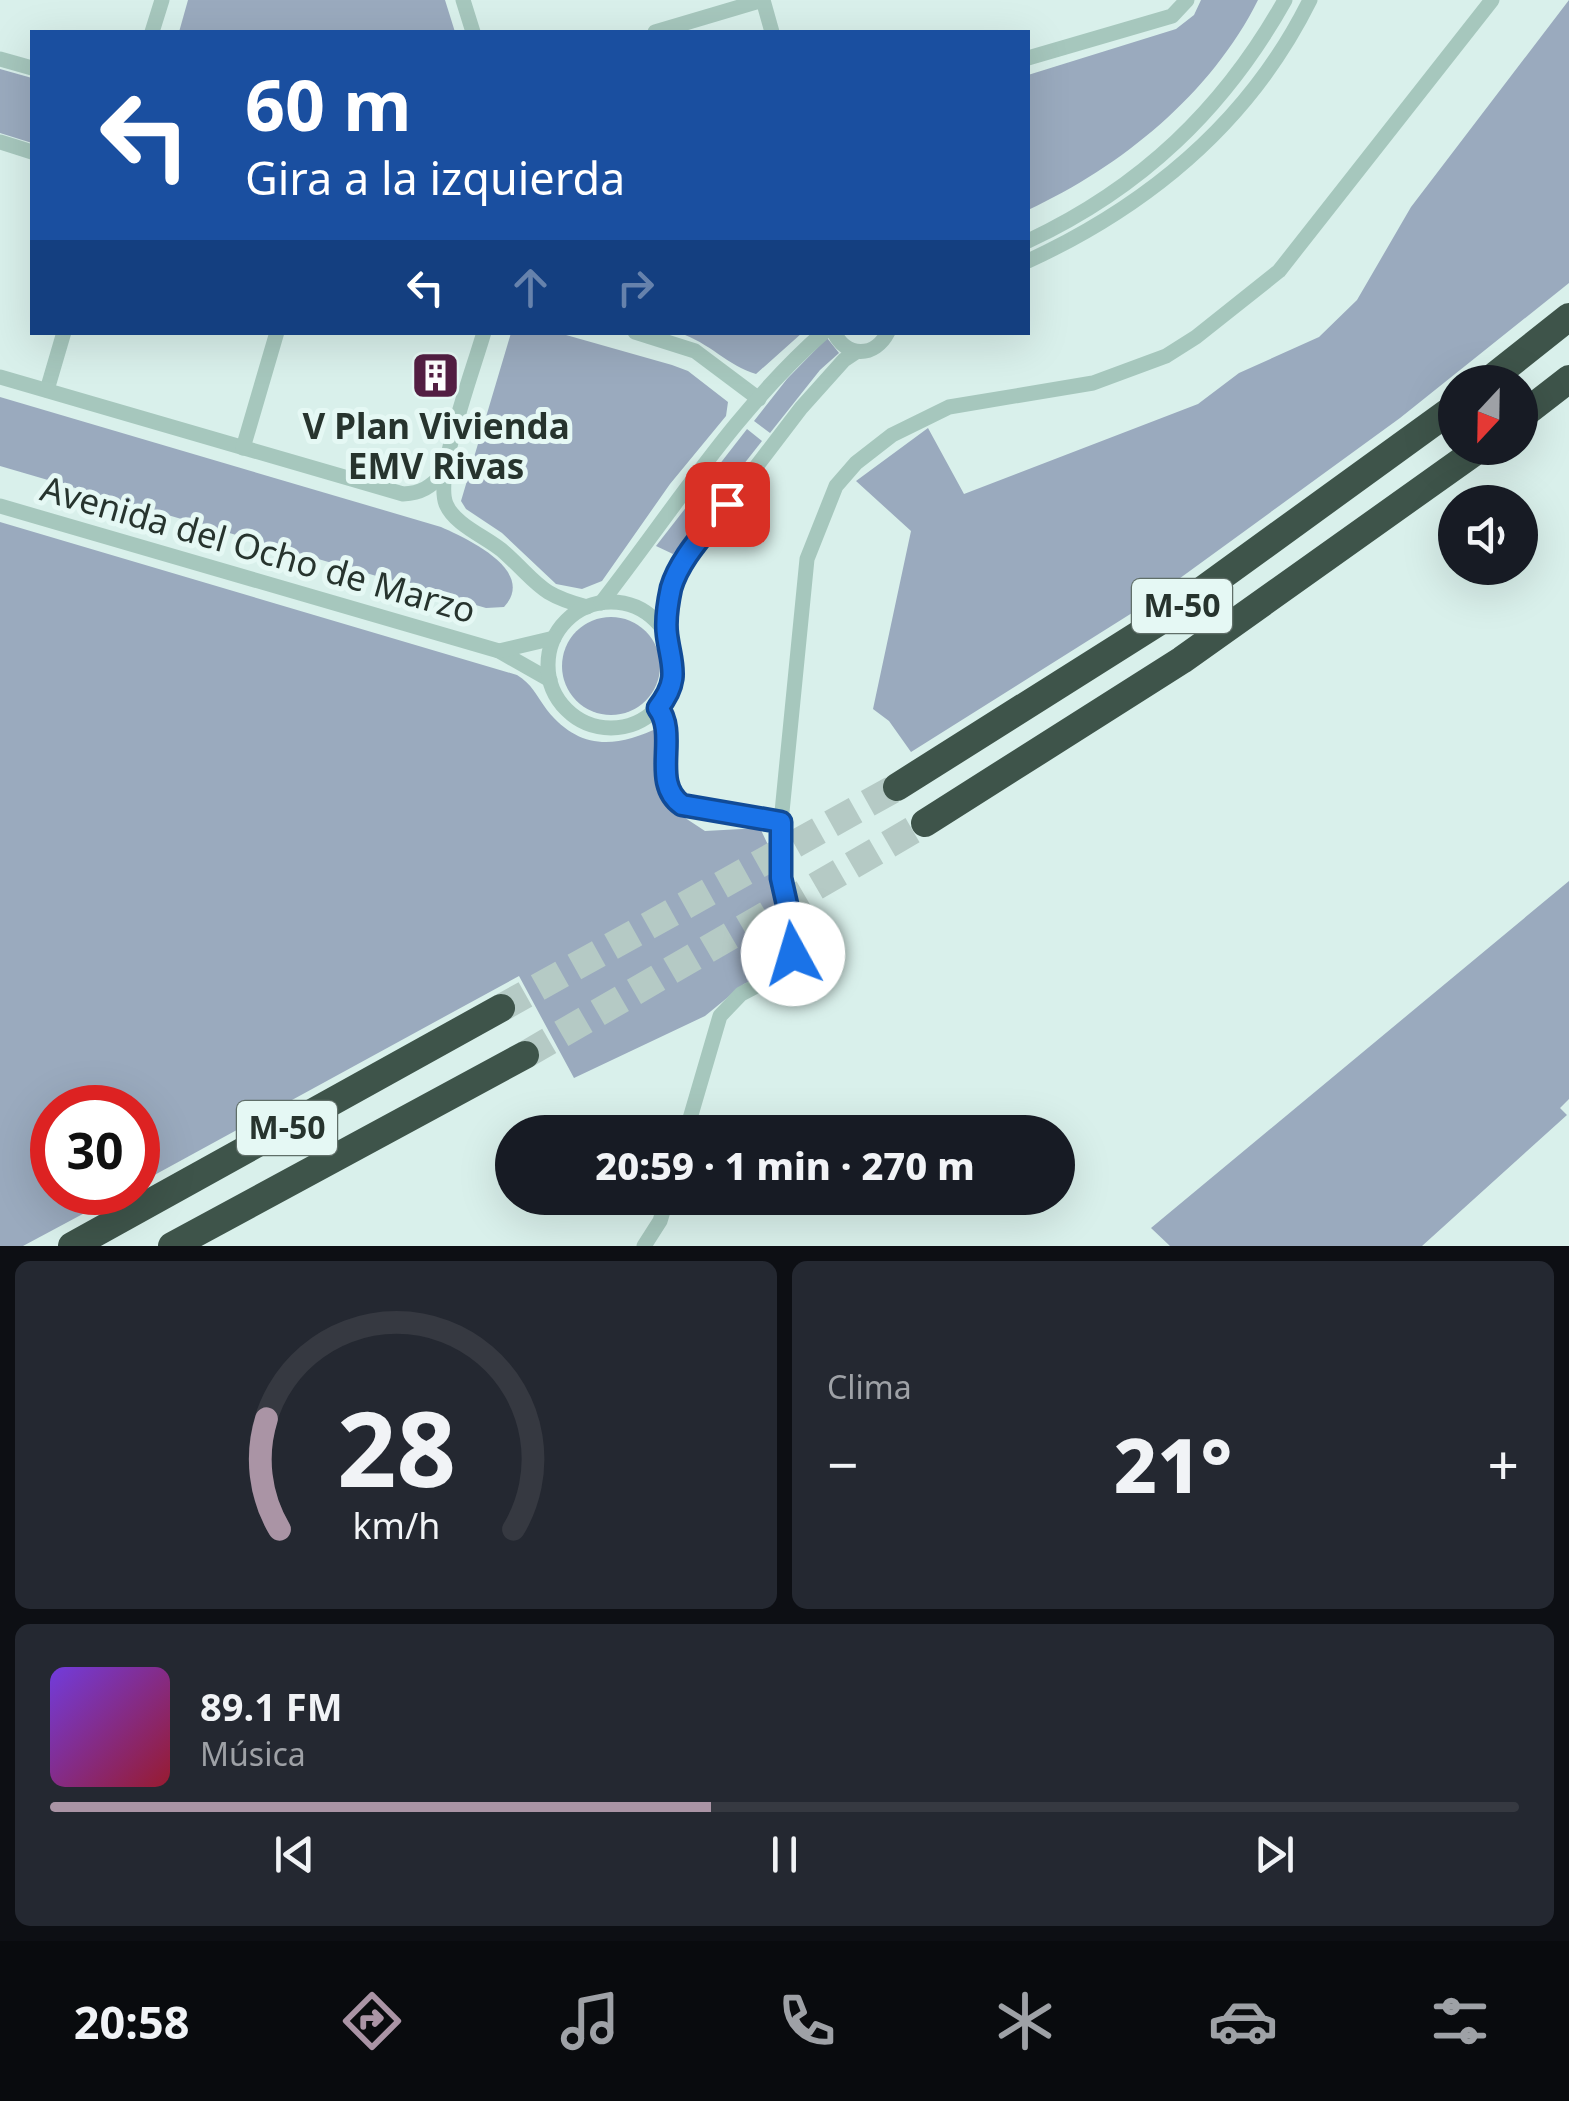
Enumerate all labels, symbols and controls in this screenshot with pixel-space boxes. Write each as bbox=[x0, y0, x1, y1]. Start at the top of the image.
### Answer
text: 60 m bbox=[245, 56, 412, 152]
icon: left bbox=[80, 70, 210, 200]
text: Gira a la izquierda bbox=[245, 147, 625, 208]
icon: left bbox=[398, 260, 453, 315]
icon: ahead bbox=[503, 260, 558, 315]
icon: right bbox=[608, 260, 663, 315]
building icon: V Plan Vivienda EMV Rivas bbox=[410, 349, 462, 401]
north arrow bbox=[1438, 365, 1538, 465]
map controls bbox=[1438, 365, 1538, 585]
place label: V Plan Vivienda EMV Rivas bbox=[302, 402, 570, 489]
pin bbox=[685, 462, 770, 547]
street label: Avenida del Ocho de Marzo bbox=[36, 464, 481, 633]
icon: arrive bbox=[700, 477, 755, 532]
button: sound bbox=[1438, 485, 1538, 585]
road number: M-50 bbox=[1132, 579, 1232, 633]
position arrow bbox=[741, 902, 845, 1006]
speed limit sign: 30 bbox=[30, 1085, 160, 1215]
road number: M-50 bbox=[237, 1101, 337, 1155]
text: 20:59 · 1 min · 270 m bbox=[595, 1139, 975, 1191]
text: Clima bbox=[827, 1365, 912, 1408]
text: 28 bbox=[337, 1376, 455, 1517]
text: 21° bbox=[1114, 1413, 1232, 1515]
text: − bbox=[827, 1426, 858, 1501]
text: + bbox=[1488, 1426, 1519, 1501]
text: km/h bbox=[352, 1501, 440, 1549]
text: 89.1 FM bbox=[200, 1680, 342, 1732]
text: Música bbox=[200, 1732, 306, 1775]
icon: previous bbox=[267, 1827, 322, 1882]
icon: pause bbox=[757, 1827, 812, 1882]
icon: next bbox=[1247, 1827, 1302, 1882]
icon: directions bbox=[337, 1986, 407, 2056]
icon: music bbox=[555, 1986, 625, 2056]
icon: phone bbox=[772, 1986, 842, 2056]
icon: climate bbox=[990, 1986, 1060, 2056]
icon: car bbox=[1208, 1986, 1278, 2056]
icon: filters bbox=[1425, 1986, 1495, 2056]
text: 20:58 bbox=[74, 1991, 189, 2052]

